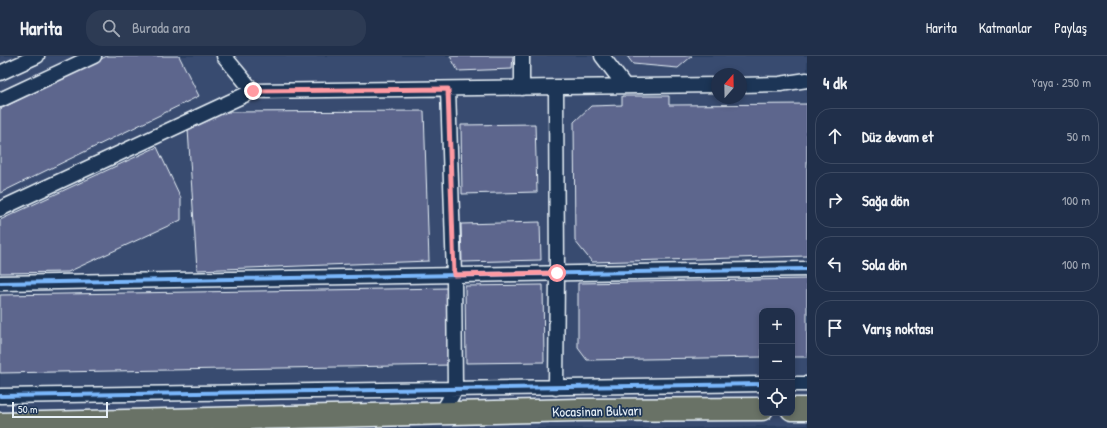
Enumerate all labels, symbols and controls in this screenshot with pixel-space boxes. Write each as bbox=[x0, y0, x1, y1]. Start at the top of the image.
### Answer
search box bbox=[86, 10, 366, 46]
text: Harita bbox=[20, 15, 62, 41]
icon: search bbox=[100, 17, 122, 39]
text: Burada ara bbox=[132, 17, 190, 38]
text: Harita bbox=[926, 18, 957, 37]
text: Katmanlar bbox=[979, 18, 1032, 37]
text: Paylaş bbox=[1054, 18, 1087, 37]
north arrow bbox=[711, 68, 747, 104]
text: 4 dk bbox=[823, 71, 847, 94]
text: Yaya · 250 m bbox=[1032, 73, 1091, 91]
route end bbox=[244, 82, 262, 100]
icon: ahead bbox=[824, 125, 846, 147]
text: Düz devam et bbox=[862, 126, 933, 147]
text: 50 m bbox=[1067, 127, 1090, 145]
icon: right bbox=[824, 189, 846, 211]
text: Sağa dön bbox=[862, 190, 909, 211]
text: 100 m bbox=[1062, 191, 1090, 209]
icon: left bbox=[824, 253, 846, 275]
text: Sola dön bbox=[862, 254, 907, 275]
text: 100 m bbox=[1062, 255, 1090, 273]
route start bbox=[548, 264, 566, 282]
map controls bbox=[759, 308, 795, 416]
button: + bbox=[759, 308, 795, 344]
icon: arrive bbox=[824, 317, 846, 339]
text: Varış noktası bbox=[862, 318, 934, 339]
button: − bbox=[759, 344, 795, 380]
button: locate bbox=[759, 380, 795, 416]
scale bar bbox=[12, 400, 108, 419]
street label: Kocasinan Bulvarı bbox=[552, 400, 642, 421]
text: 50 m bbox=[18, 402, 38, 416]

